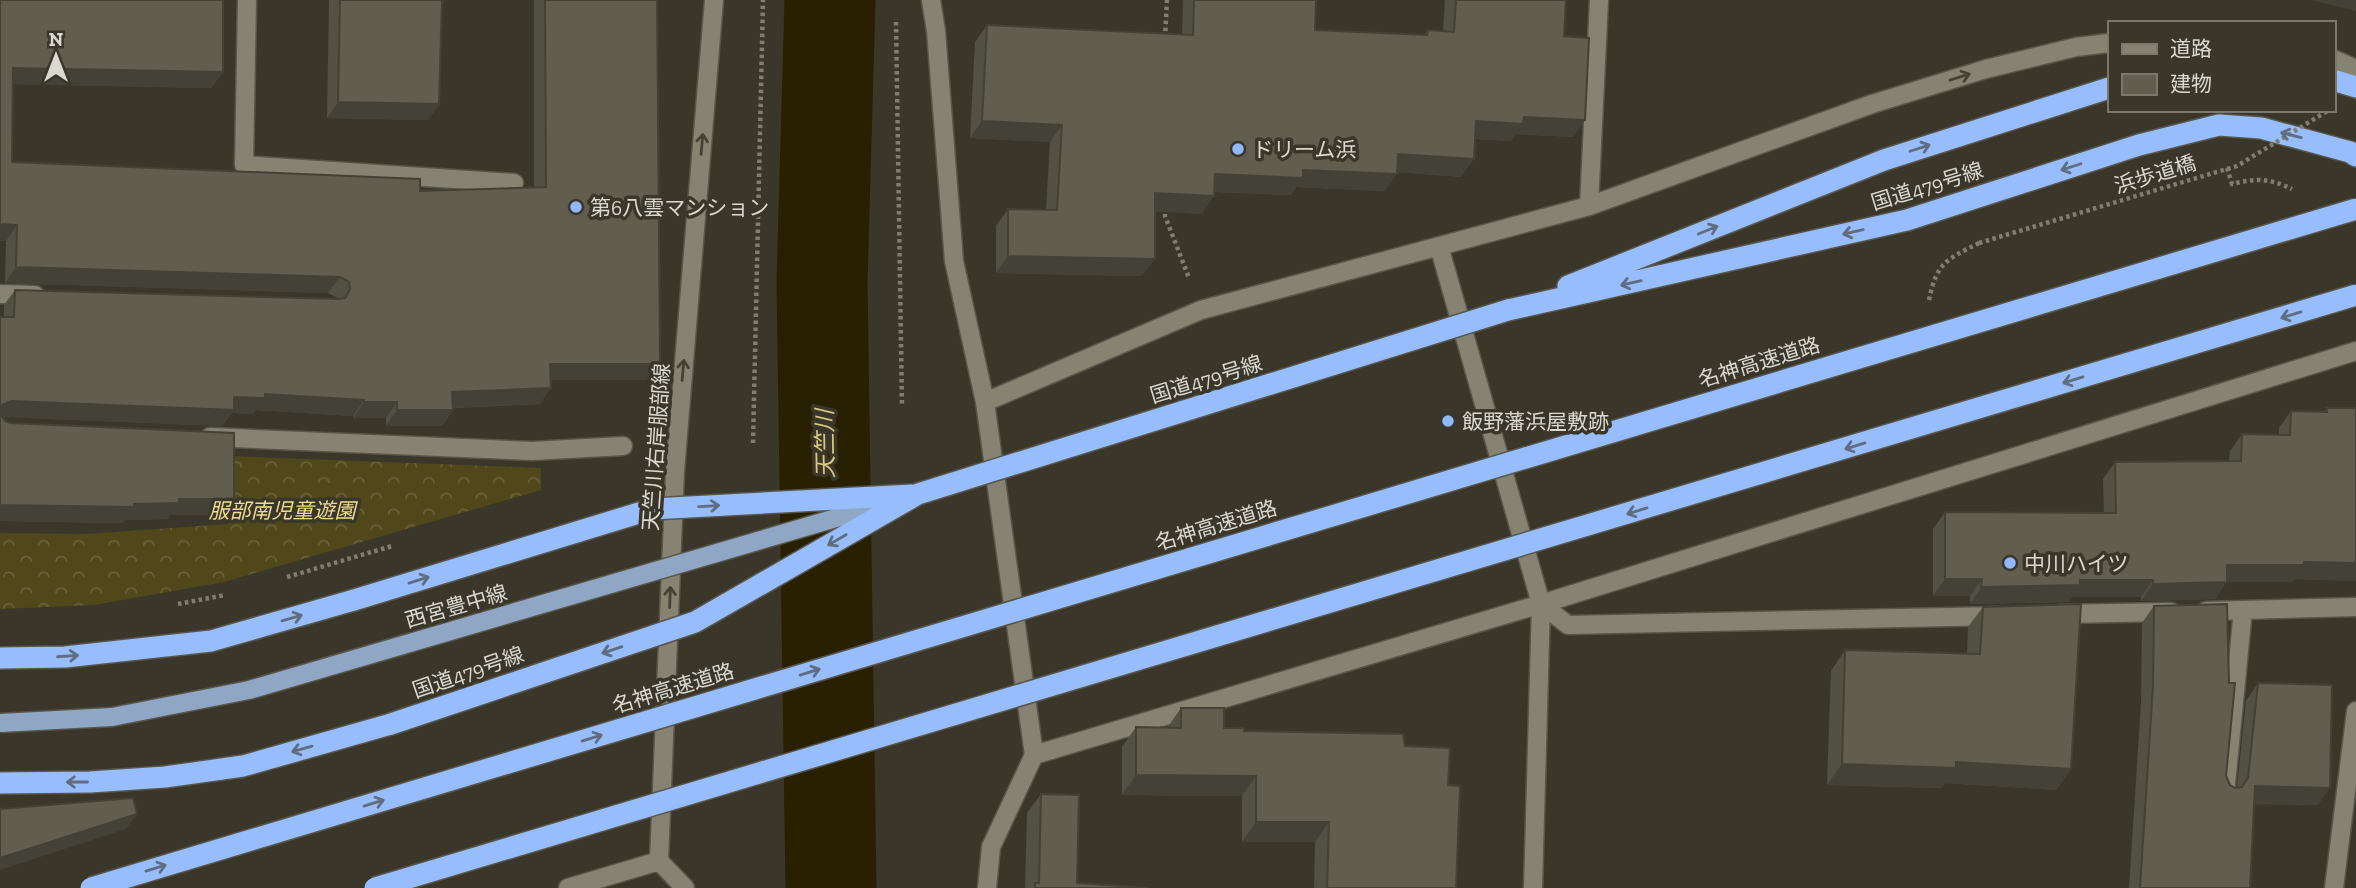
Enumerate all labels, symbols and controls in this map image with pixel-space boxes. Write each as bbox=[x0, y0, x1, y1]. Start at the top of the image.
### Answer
north arrow bbox=[21, 21, 91, 91]
legend bbox=[2108, 21, 2335, 112]
text: N bbox=[49, 28, 63, 51]
text: 道路 bbox=[2170, 36, 2212, 61]
one-way arrow bbox=[1949, 70, 1971, 82]
text: 建物 bbox=[2170, 71, 2212, 96]
one-way arrow bbox=[2280, 128, 2303, 141]
one-way arrow bbox=[696, 133, 709, 155]
place label: ドリーム浜 bbox=[1252, 137, 1356, 162]
marker: ドリーム浜 bbox=[1230, 141, 1246, 157]
one-way arrow bbox=[1909, 141, 1931, 154]
street label: 浜歩道橋 bbox=[2111, 150, 2199, 198]
street label: 国道479号線 bbox=[1868, 157, 1986, 215]
one-way arrow bbox=[2060, 162, 2082, 174]
place label: 第6八雲マンション bbox=[590, 195, 769, 220]
marker: 第6八雲マンション bbox=[568, 199, 584, 215]
one-way arrow bbox=[1696, 223, 1718, 236]
one-way arrow bbox=[1842, 226, 1865, 240]
one-way arrow bbox=[1620, 276, 1643, 290]
one-way arrow bbox=[2280, 310, 2302, 323]
street label: 名神高速道路 bbox=[1695, 332, 1823, 392]
street label: 国道479号線 bbox=[1147, 350, 1265, 408]
one-way arrow bbox=[677, 360, 690, 382]
street label: 天竺川右岸服部線 bbox=[638, 362, 674, 532]
one-way arrow bbox=[2062, 375, 2084, 388]
water label: 天竺川 bbox=[810, 406, 840, 479]
place label: 飯野藩浜屋敷跡 bbox=[1462, 409, 1609, 434]
marker: 飯野藩浜屋敷跡 bbox=[1440, 413, 1456, 429]
one-way arrow bbox=[1844, 440, 1866, 453]
street label: 名神高速道路 bbox=[1152, 495, 1280, 555]
park label: 服部南児童遊園 bbox=[209, 498, 358, 523]
one-way arrow bbox=[697, 499, 720, 512]
one-way arrow bbox=[1626, 506, 1648, 519]
one-way arrow bbox=[828, 533, 848, 547]
place label: 中川ハイツ bbox=[2024, 551, 2129, 576]
marker: 中川ハイツ bbox=[2002, 555, 2018, 571]
one-way arrow bbox=[408, 573, 430, 586]
street label: 西宮豊中線 bbox=[402, 580, 510, 632]
one-way arrow bbox=[663, 586, 676, 609]
one-way arrow bbox=[280, 611, 302, 624]
street label: 国道479号線 bbox=[409, 641, 527, 703]
one-way arrow bbox=[601, 645, 623, 657]
one-way arrow bbox=[56, 650, 79, 663]
street label: 名神高速道路 bbox=[609, 658, 737, 718]
one-way arrow bbox=[799, 665, 821, 678]
one-way arrow bbox=[581, 730, 603, 743]
one-way arrow bbox=[291, 744, 313, 757]
one-way arrow bbox=[66, 776, 89, 789]
one-way arrow bbox=[363, 796, 385, 809]
one-way arrow bbox=[145, 861, 167, 874]

